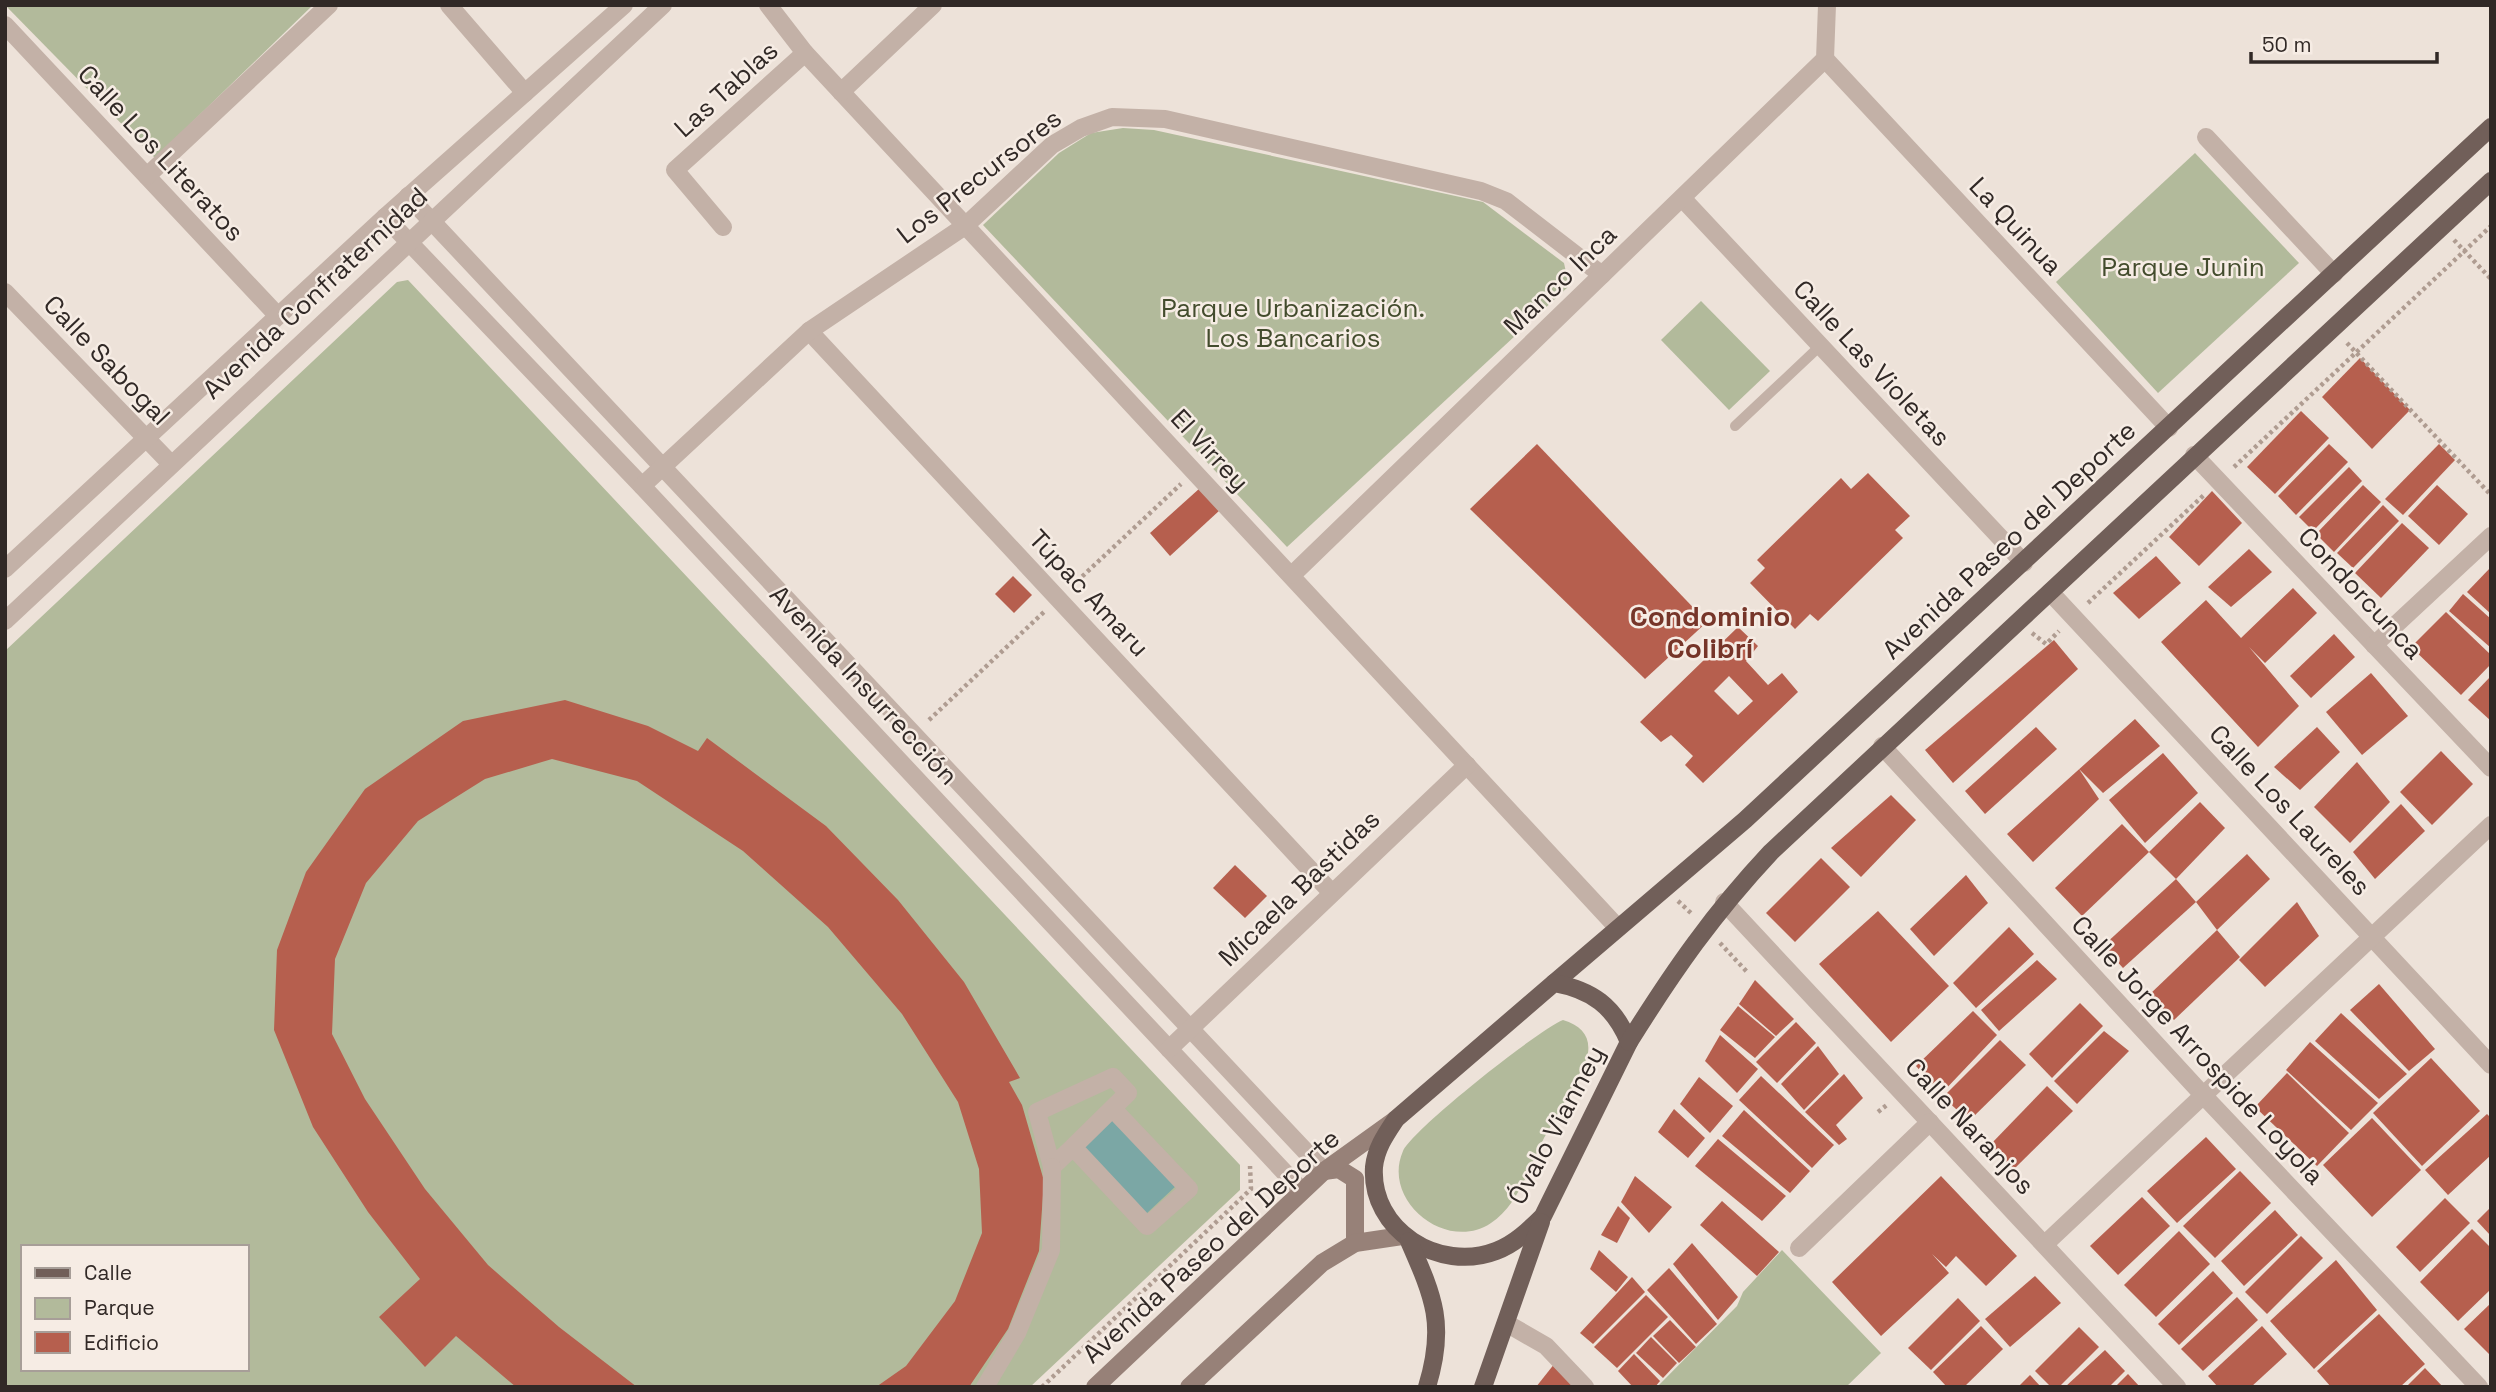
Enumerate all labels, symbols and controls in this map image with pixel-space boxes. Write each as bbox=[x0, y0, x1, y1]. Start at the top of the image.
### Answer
scale bar bbox=[2251, 21, 2436, 65]
text: 50 m bbox=[2262, 31, 2312, 58]
street label: Las Tablas bbox=[667, 33, 785, 145]
street label: Calle Los Literatos bbox=[70, 58, 252, 248]
street label: Los Precursores bbox=[890, 101, 1068, 251]
street label: La Quinua bbox=[1962, 170, 2070, 282]
street label: Avenida Confraternidad bbox=[195, 180, 435, 406]
street label: Manco Inca bbox=[1496, 218, 1624, 342]
park label: Parque Junin bbox=[2101, 250, 2265, 284]
street label: Calle Las Violetas bbox=[1786, 273, 1958, 453]
street label: Calle Sabogal bbox=[36, 288, 178, 432]
park label: Parque Urbanización. Los Bancarios bbox=[1161, 291, 1425, 355]
street label: El Virrey bbox=[1163, 402, 1257, 498]
street label: Avenida Paseo del Deporte bbox=[1875, 413, 2143, 667]
street label: Condorcunca bbox=[2291, 520, 2431, 666]
street label: Túpac Amaru bbox=[1021, 522, 1157, 664]
street label: Avenida Insurrección bbox=[762, 578, 966, 792]
district label: Condominio Colibrí bbox=[1630, 598, 1790, 666]
street label: Calle Los Laureles bbox=[2202, 717, 2378, 903]
street label: Micaela Bastidas bbox=[1211, 802, 1387, 974]
street label: Calle Jorge Arrospide Loyola bbox=[2064, 908, 2332, 1192]
street label: Óvalo Vianney bbox=[1500, 1040, 1612, 1210]
street label: Calle Naranjos bbox=[1898, 1050, 2042, 1202]
street label: Avenida Paseo del Deporte bbox=[1075, 1121, 1347, 1371]
legend bbox=[21, 1245, 248, 1371]
text: Calle bbox=[84, 1259, 132, 1286]
text: Parque bbox=[84, 1294, 155, 1321]
text: Edificio bbox=[84, 1329, 159, 1356]

